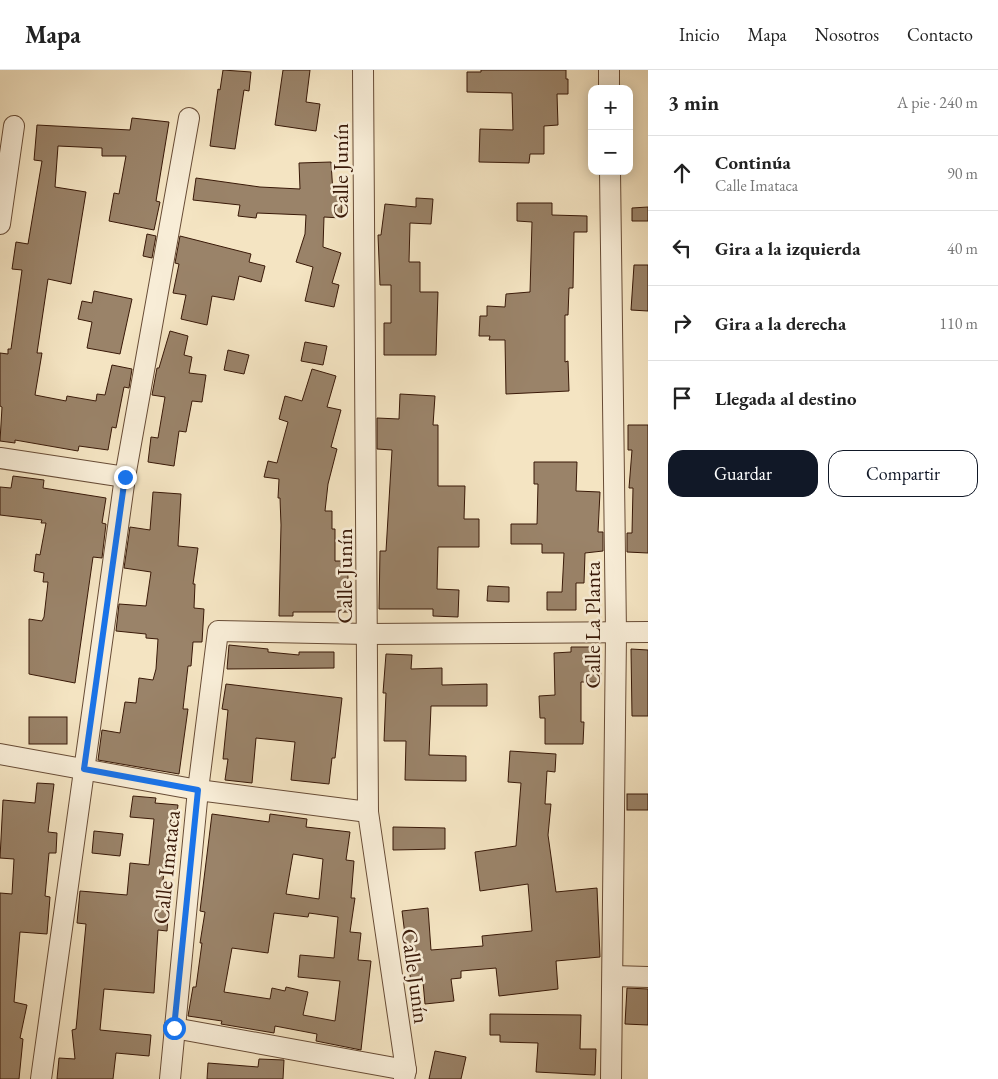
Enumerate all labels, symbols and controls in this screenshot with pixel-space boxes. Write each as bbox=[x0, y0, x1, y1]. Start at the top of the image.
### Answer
text: Mapa bbox=[25, 19, 81, 50]
text: Inicio bbox=[679, 23, 720, 46]
text: Mapa bbox=[748, 23, 787, 46]
text: Nosotros bbox=[815, 23, 879, 46]
text: Contacto bbox=[907, 23, 973, 46]
map controls bbox=[588, 85, 633, 175]
button: + bbox=[588, 85, 633, 130]
text: 3 min bbox=[668, 89, 719, 116]
text: A pie · 240 m bbox=[897, 92, 978, 113]
street label: Calle Junín bbox=[326, 123, 355, 219]
button: − bbox=[588, 130, 633, 175]
text: Continúa bbox=[715, 150, 791, 175]
icon: ahead bbox=[668, 159, 696, 187]
text: 90 m bbox=[947, 163, 978, 184]
text: Calle Imataca bbox=[715, 175, 798, 196]
icon: left bbox=[668, 234, 696, 262]
text: Gira a la izquierda bbox=[715, 236, 861, 261]
text: 40 m bbox=[947, 238, 978, 259]
icon: right bbox=[668, 309, 696, 337]
text: Gira a la derecha bbox=[715, 311, 846, 336]
text: 110 m bbox=[939, 313, 978, 334]
icon: arrive bbox=[668, 384, 696, 412]
text: Llegada al destino bbox=[715, 386, 857, 411]
button: Guardar bbox=[668, 450, 818, 497]
button: Compartir bbox=[828, 450, 978, 497]
route end bbox=[114, 466, 137, 489]
street label: Calle Junín bbox=[330, 528, 359, 624]
street label: Calle La Planta bbox=[578, 561, 607, 689]
street label: Calle Imataca bbox=[146, 808, 187, 925]
street label: Calle Junín bbox=[394, 927, 437, 1026]
route start bbox=[163, 1017, 186, 1040]

